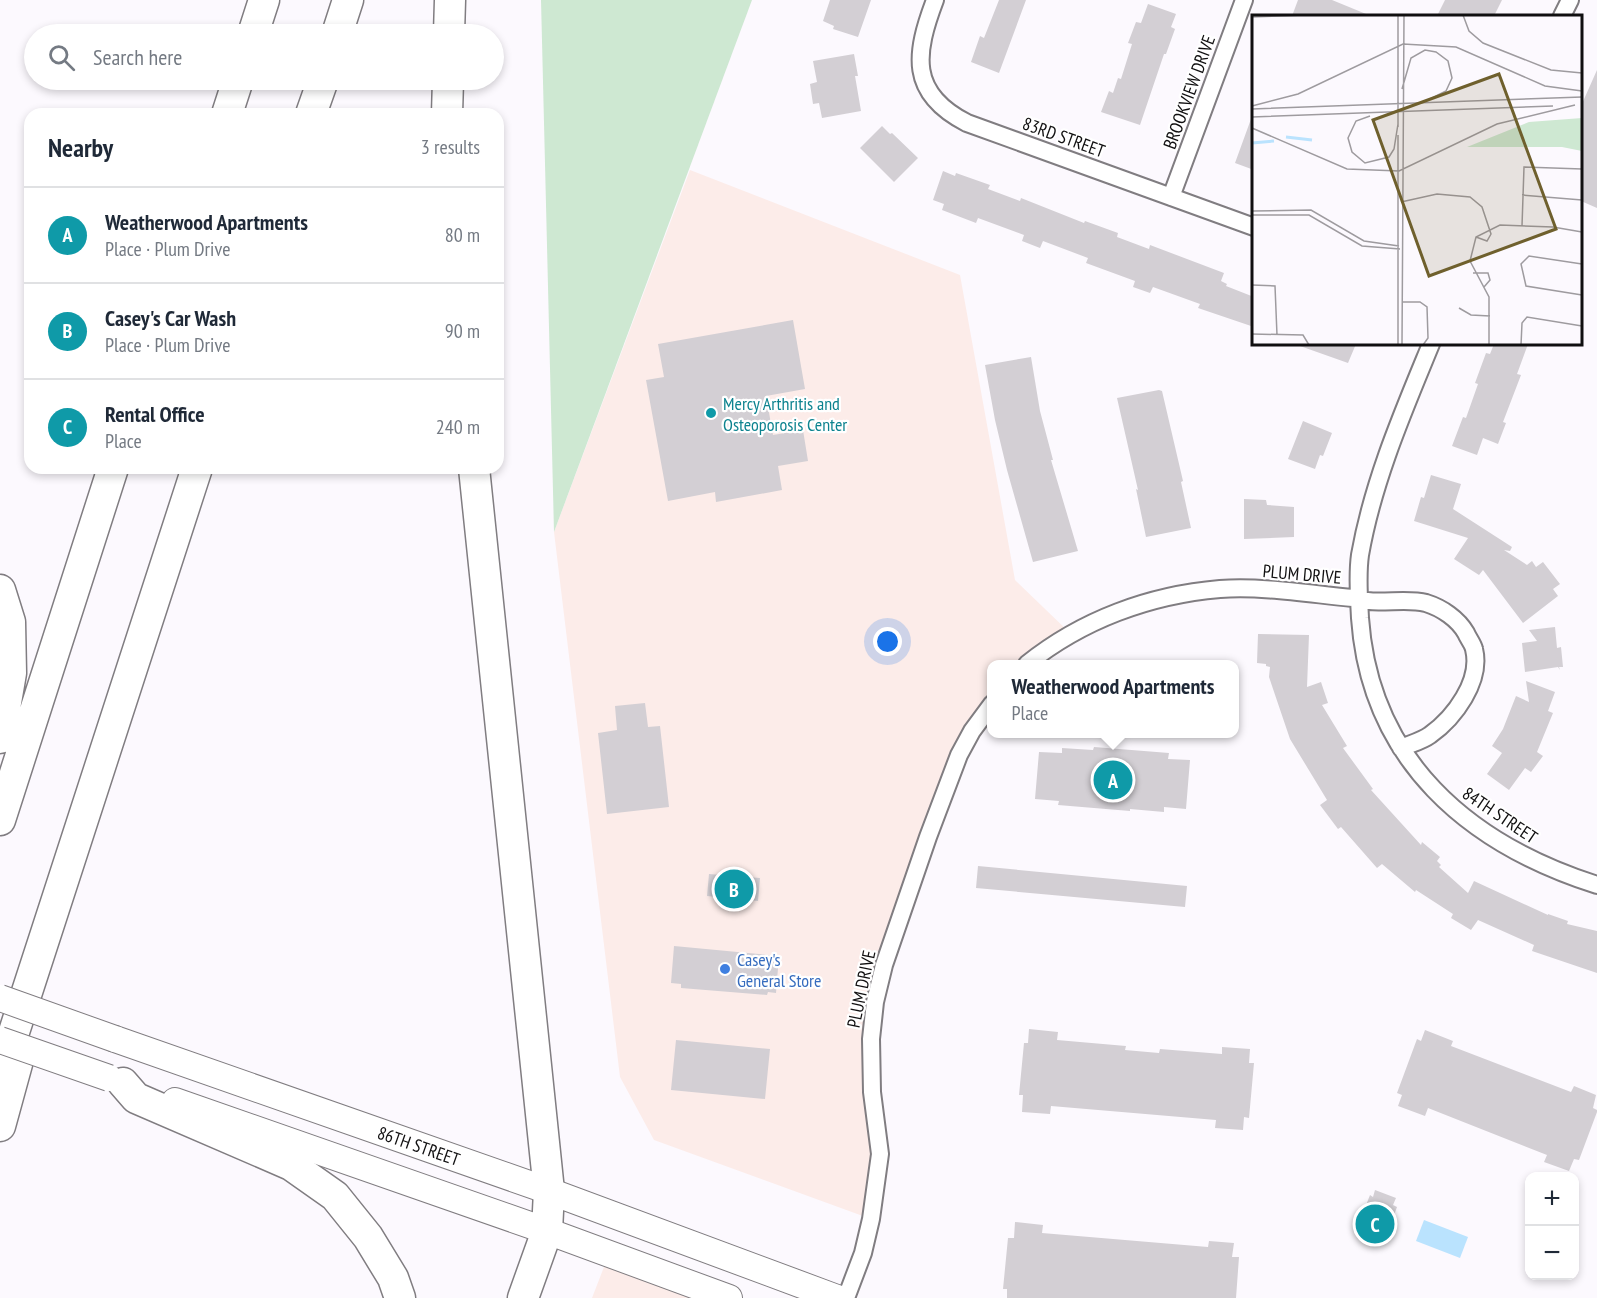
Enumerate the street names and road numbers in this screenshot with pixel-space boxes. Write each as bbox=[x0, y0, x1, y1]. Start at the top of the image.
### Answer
street label: BROOKVIEW DRIVE bbox=[1158, 32, 1220, 152]
street label: 83RD STREET bbox=[1020, 111, 1108, 163]
street label: PLUM DRIVE bbox=[1262, 559, 1342, 589]
street label: 84TH STREET bbox=[1458, 782, 1542, 848]
street label: PLUM DRIVE bbox=[842, 948, 880, 1030]
street label: 86TH STREET bbox=[375, 1120, 463, 1170]

